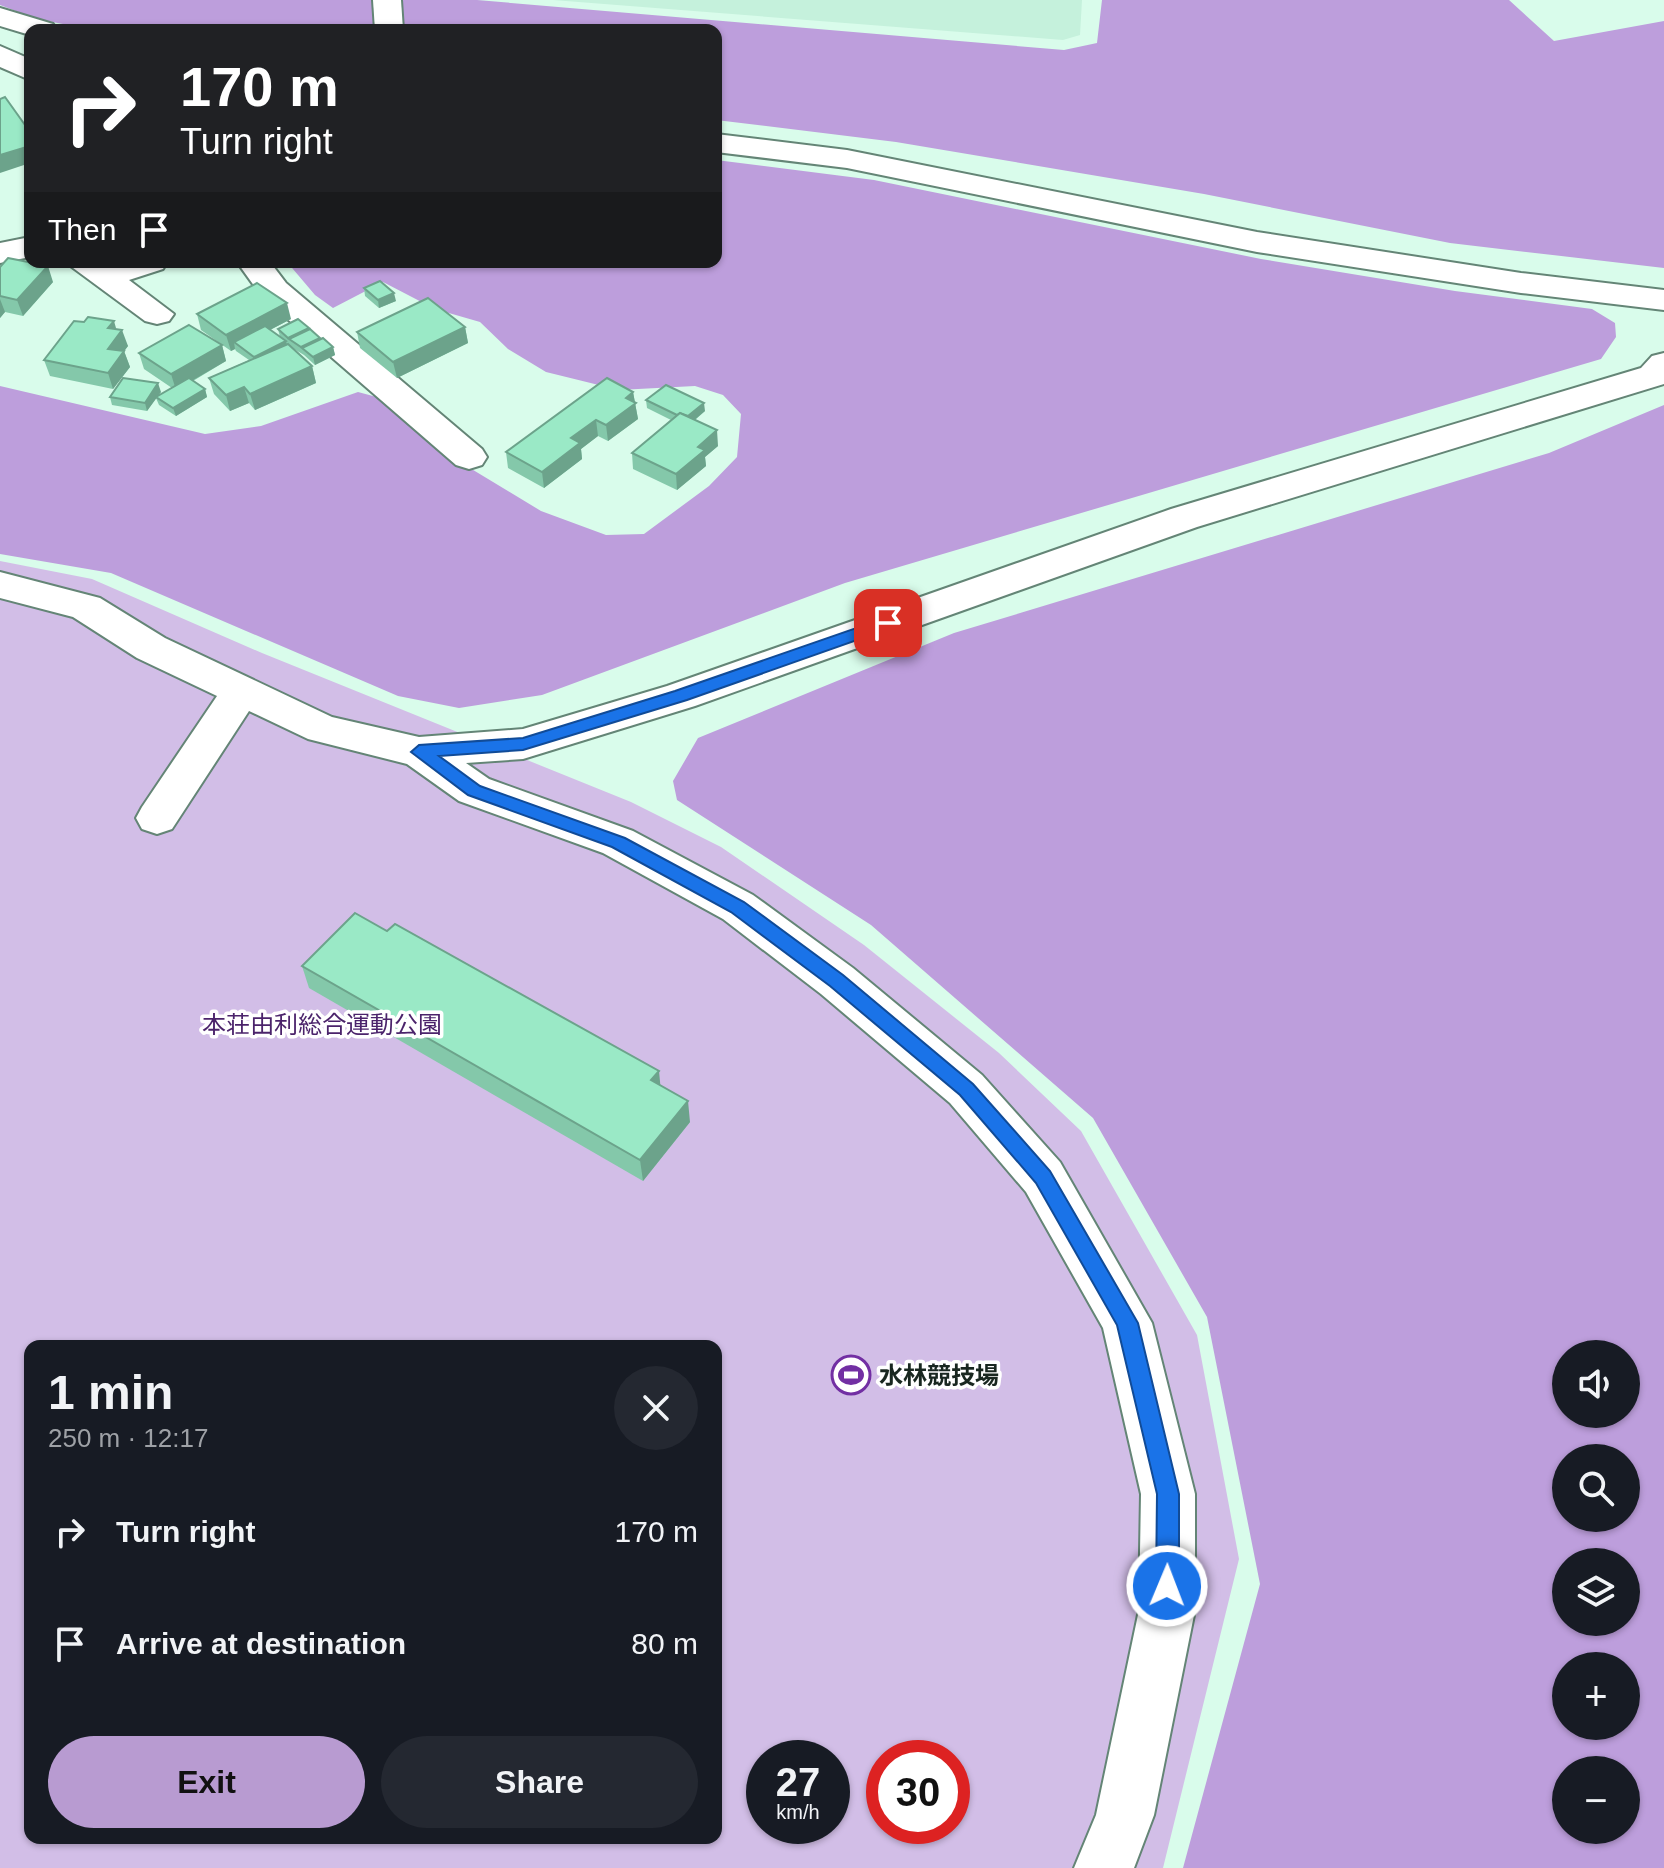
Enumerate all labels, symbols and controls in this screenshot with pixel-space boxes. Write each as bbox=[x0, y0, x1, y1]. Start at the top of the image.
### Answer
text: 170 m bbox=[180, 55, 339, 118]
icon: right bbox=[48, 56, 152, 160]
text: Turn right bbox=[180, 121, 333, 162]
icon: arrive bbox=[132, 208, 176, 252]
text: Then bbox=[48, 213, 116, 246]
pin bbox=[854, 589, 922, 657]
icon: arrive bbox=[866, 601, 910, 645]
park label: 本荘由利総合運動公園 bbox=[202, 1011, 442, 1038]
map controls bbox=[1552, 1340, 1640, 1844]
button: sound bbox=[1552, 1340, 1640, 1428]
sports icon: 水林競技場 bbox=[830, 1354, 872, 1396]
place label: 水林競技場 bbox=[879, 1362, 999, 1389]
text: 1 min bbox=[48, 1366, 173, 1419]
button: close bbox=[614, 1366, 698, 1450]
text: 250 m · 12:17 bbox=[48, 1423, 208, 1453]
button: search bbox=[1552, 1444, 1640, 1532]
icon: right bbox=[48, 1510, 92, 1554]
text: Turn right bbox=[116, 1515, 255, 1548]
text: 170 m bbox=[615, 1515, 698, 1548]
position arrow bbox=[1125, 1544, 1209, 1628]
button: layers bbox=[1552, 1548, 1640, 1636]
icon: arrive bbox=[48, 1622, 92, 1666]
text: Arrive at destination bbox=[116, 1627, 406, 1660]
text: 80 m bbox=[631, 1627, 698, 1660]
button: + bbox=[1552, 1652, 1640, 1740]
button: Exit bbox=[48, 1736, 365, 1828]
button: Share bbox=[381, 1736, 698, 1828]
speed limit sign: 30 bbox=[866, 1740, 970, 1844]
button: − bbox=[1552, 1756, 1640, 1844]
text: 27 bbox=[776, 1760, 820, 1804]
text: km/h bbox=[776, 1801, 820, 1823]

